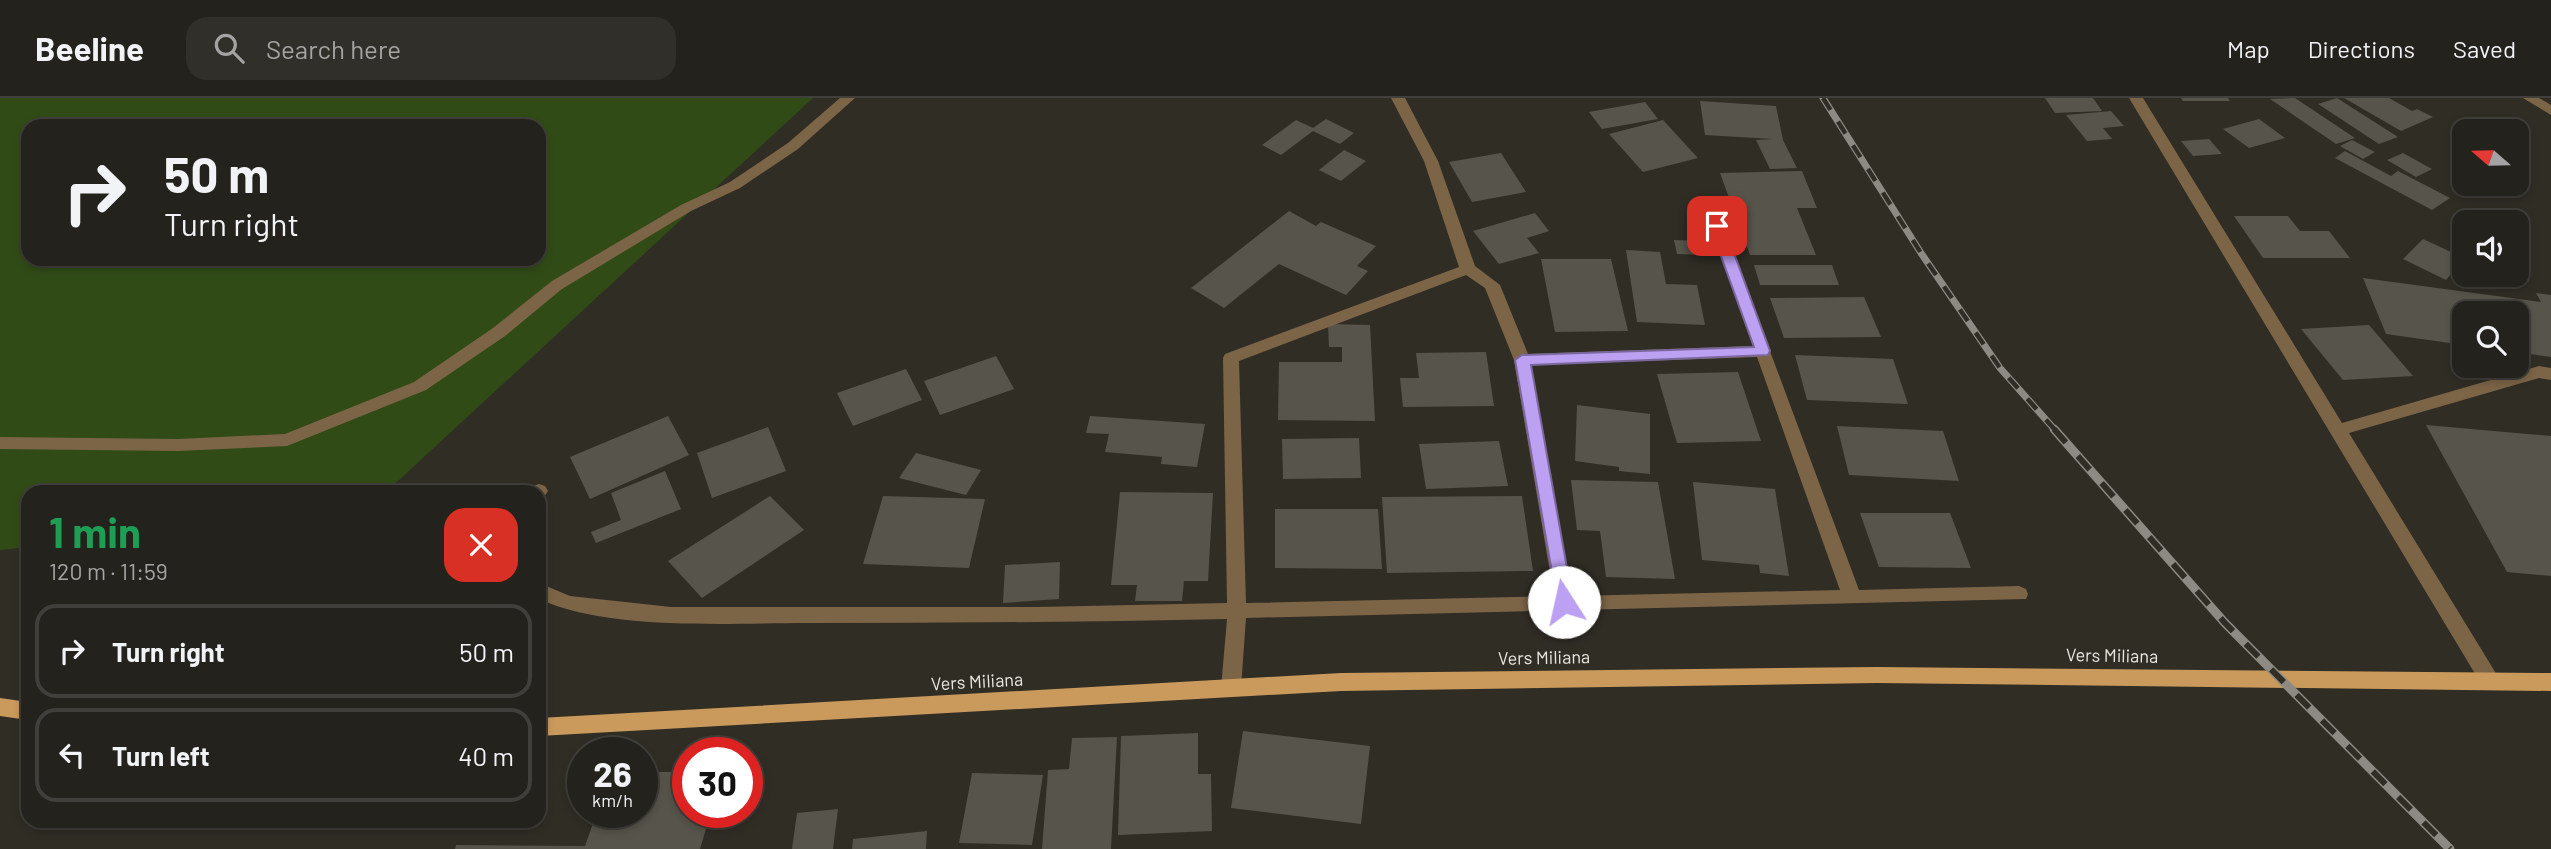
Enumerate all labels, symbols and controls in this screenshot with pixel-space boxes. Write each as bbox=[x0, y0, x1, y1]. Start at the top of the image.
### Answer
search box bbox=[186, 17, 676, 80]
text: Beeline bbox=[35, 28, 144, 68]
icon: search bbox=[210, 29, 248, 67]
text: Search here bbox=[266, 33, 401, 64]
text: Map bbox=[2227, 34, 2270, 63]
text: Directions bbox=[2308, 34, 2415, 63]
text: Saved bbox=[2453, 34, 2516, 63]
north arrow bbox=[2452, 119, 2529, 196]
map controls bbox=[2452, 119, 2529, 378]
text: 50 m bbox=[164, 144, 269, 203]
icon: right bbox=[49, 147, 140, 238]
pin bbox=[1687, 196, 1747, 256]
text: Turn right bbox=[164, 204, 299, 242]
icon: arrive bbox=[1698, 207, 1736, 245]
button: sound bbox=[2452, 210, 2529, 287]
button: search bbox=[2452, 301, 2529, 378]
text: 1 min bbox=[49, 506, 141, 556]
button: close bbox=[444, 508, 518, 582]
text: 120 m · 11:59 bbox=[49, 557, 168, 585]
position arrow bbox=[1527, 565, 1601, 639]
icon: right bbox=[53, 632, 91, 670]
text: Turn right bbox=[112, 636, 225, 667]
text: 50 m bbox=[459, 636, 514, 667]
street label: Vers Miliana bbox=[2066, 643, 2158, 667]
street label: Vers Miliana bbox=[1498, 645, 1590, 669]
street label: Vers Miliana bbox=[930, 668, 1024, 694]
icon: left bbox=[53, 736, 91, 774]
speed limit sign: 30 bbox=[672, 737, 763, 828]
text: Turn left bbox=[112, 740, 210, 771]
text: 40 m bbox=[458, 740, 514, 771]
text: 26 bbox=[593, 752, 632, 794]
text: km/h bbox=[592, 789, 633, 811]

